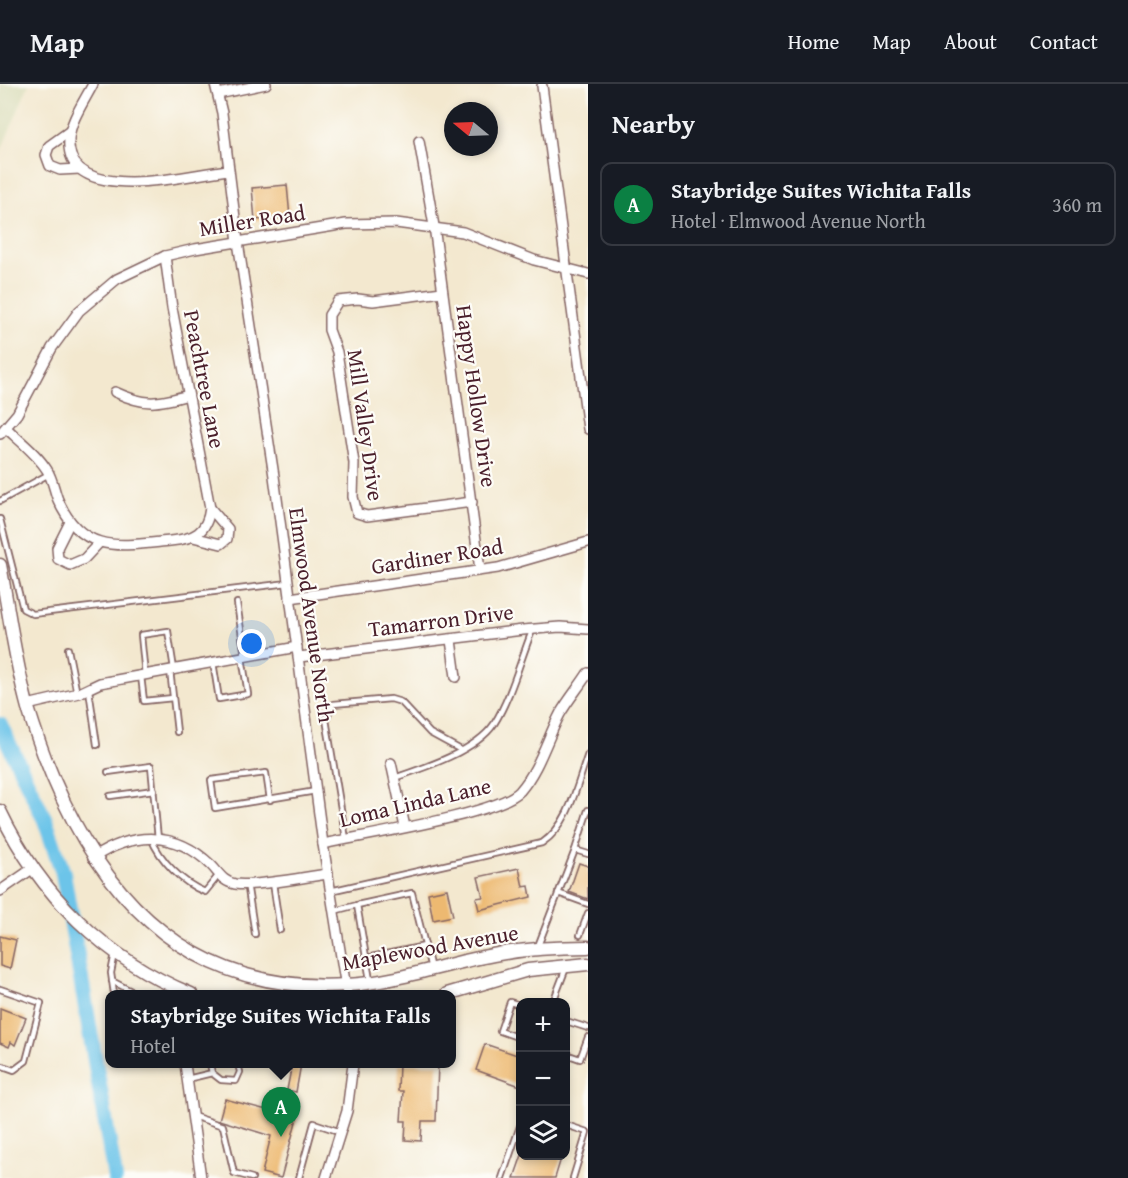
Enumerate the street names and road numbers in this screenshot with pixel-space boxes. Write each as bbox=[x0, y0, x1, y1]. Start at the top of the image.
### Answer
street label: Miller Road bbox=[197, 196, 308, 244]
street label: Happy Hollow Drive bbox=[448, 303, 506, 489]
street label: Peachtree Lane bbox=[176, 307, 234, 451]
street label: Mill Valley Drive bbox=[340, 347, 392, 503]
street label: Elmwood Avenue North bbox=[281, 505, 343, 725]
street label: Gardiner Road bbox=[369, 530, 505, 582]
street label: Tamarron Drive bbox=[367, 595, 515, 645]
street label: Loma Linda Lane bbox=[336, 769, 494, 835]
street label: Maplewood Avenue bbox=[339, 916, 521, 978]

